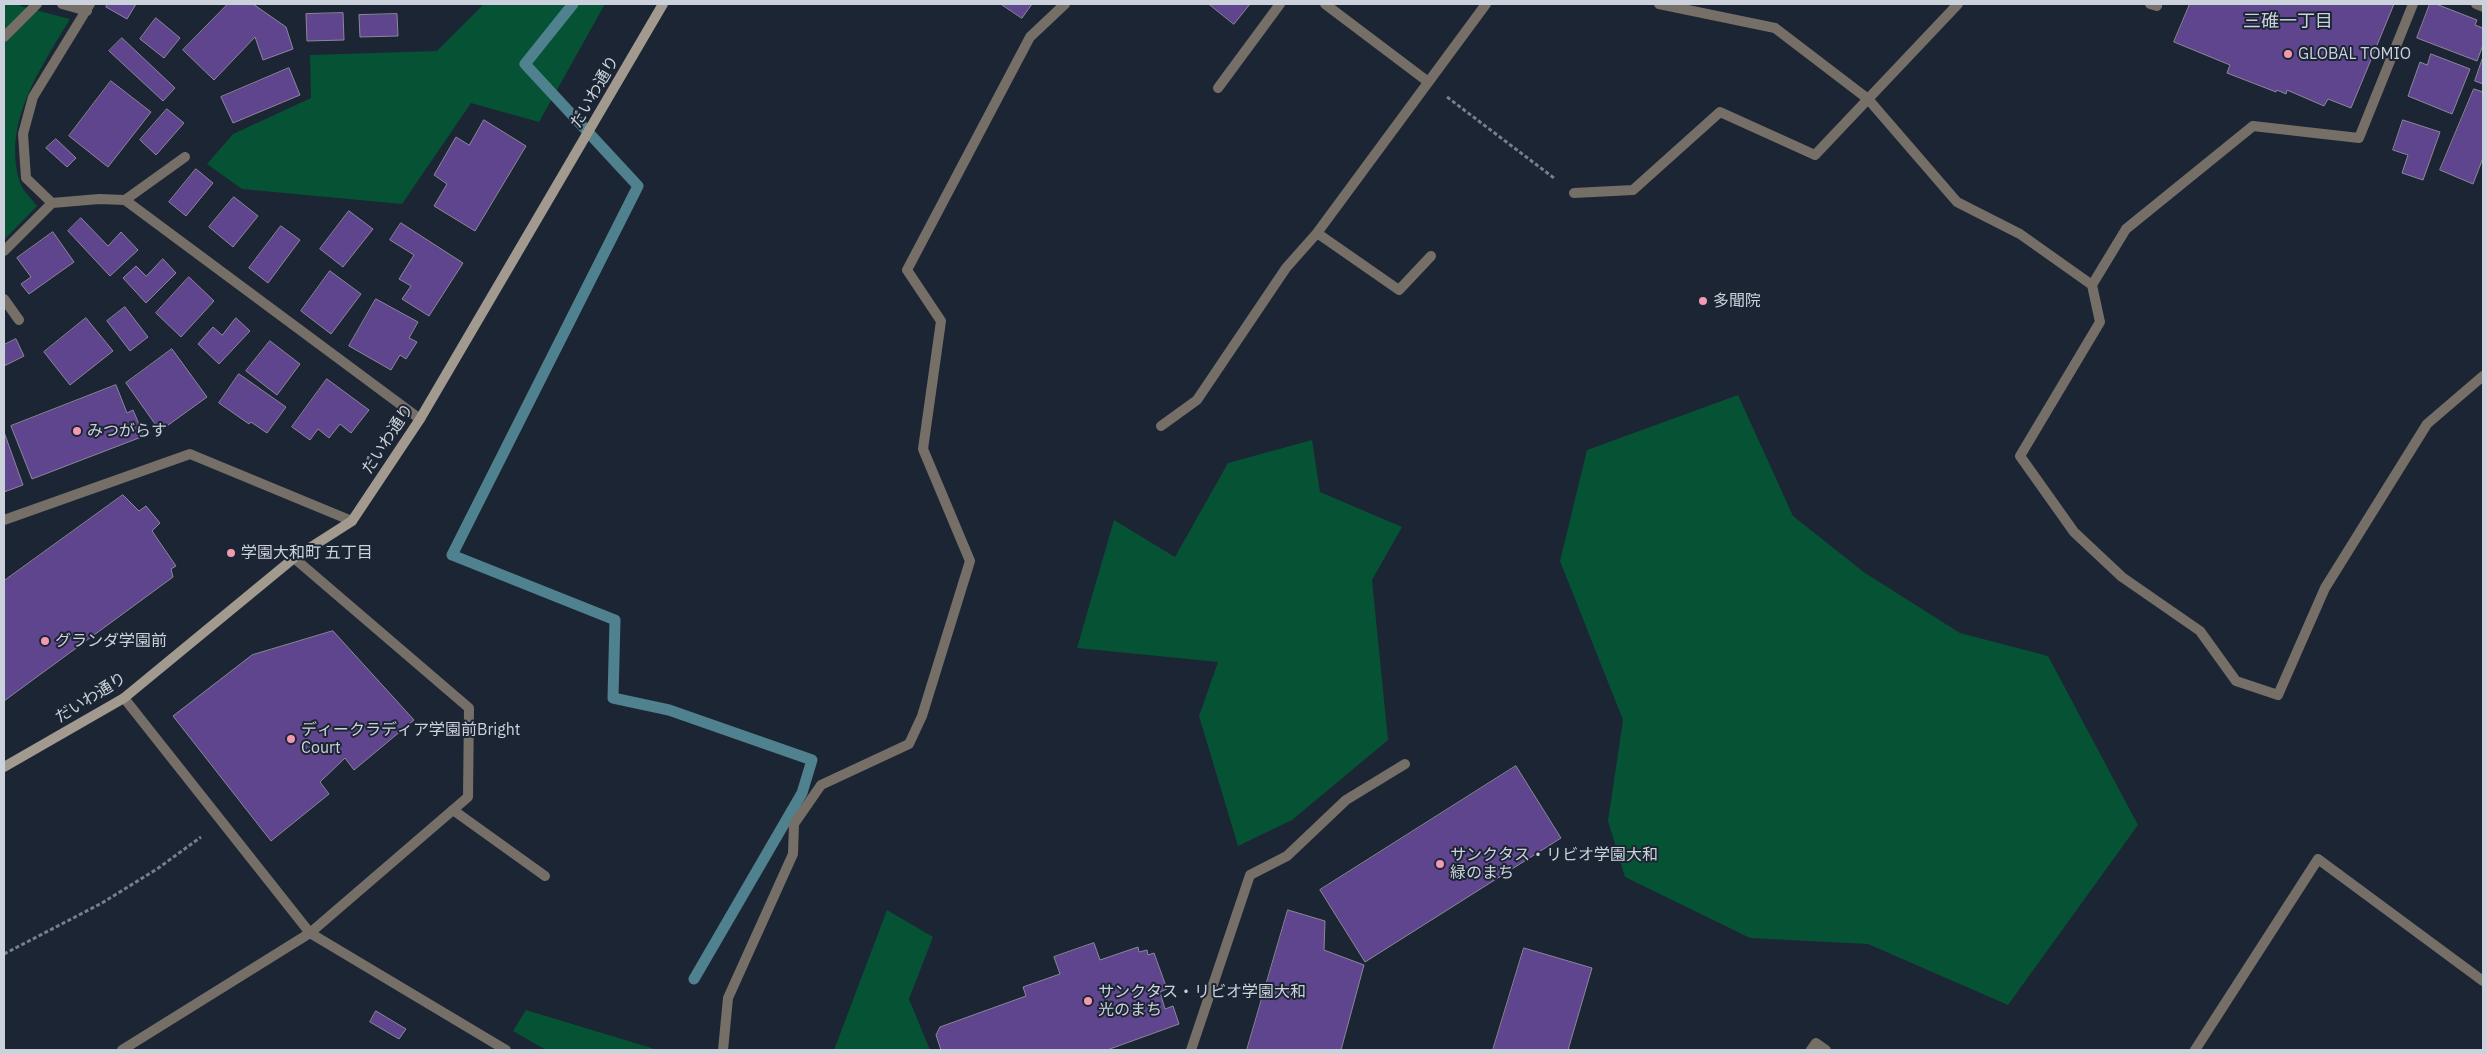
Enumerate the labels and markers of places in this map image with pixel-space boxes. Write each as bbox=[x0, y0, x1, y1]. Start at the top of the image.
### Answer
place label: GLOBAL TOMIO bbox=[2298, 44, 2411, 64]
marker: GLOBAL TOMIO bbox=[2282, 48, 2294, 60]
place label: 多聞院 bbox=[1713, 291, 1761, 311]
marker: 多聞院 bbox=[1697, 295, 1709, 307]
place label: みつがらす bbox=[87, 421, 167, 441]
marker: みつがらす bbox=[71, 425, 83, 437]
place label: 学園大和町 五丁目 bbox=[241, 543, 373, 563]
marker: 学園大和町 五丁目 bbox=[225, 547, 237, 559]
place label: グランダ学園前 bbox=[55, 631, 167, 651]
marker: グランダ学園前 bbox=[39, 635, 51, 647]
place label: ディークラディア学園前Bright Court bbox=[301, 720, 520, 758]
marker: ディークラディア学園前Bright Court bbox=[285, 733, 297, 745]
place label: サンクタス・リビオ学園大和 緑のまち bbox=[1450, 845, 1658, 883]
marker: サンクタス・リビオ学園大和 緑のまち bbox=[1434, 858, 1446, 870]
place label: サンクタス・リビオ学園大和 光のまち bbox=[1098, 982, 1306, 1020]
marker: サンクタス・リビオ学園大和 光のまち bbox=[1082, 995, 1094, 1007]

